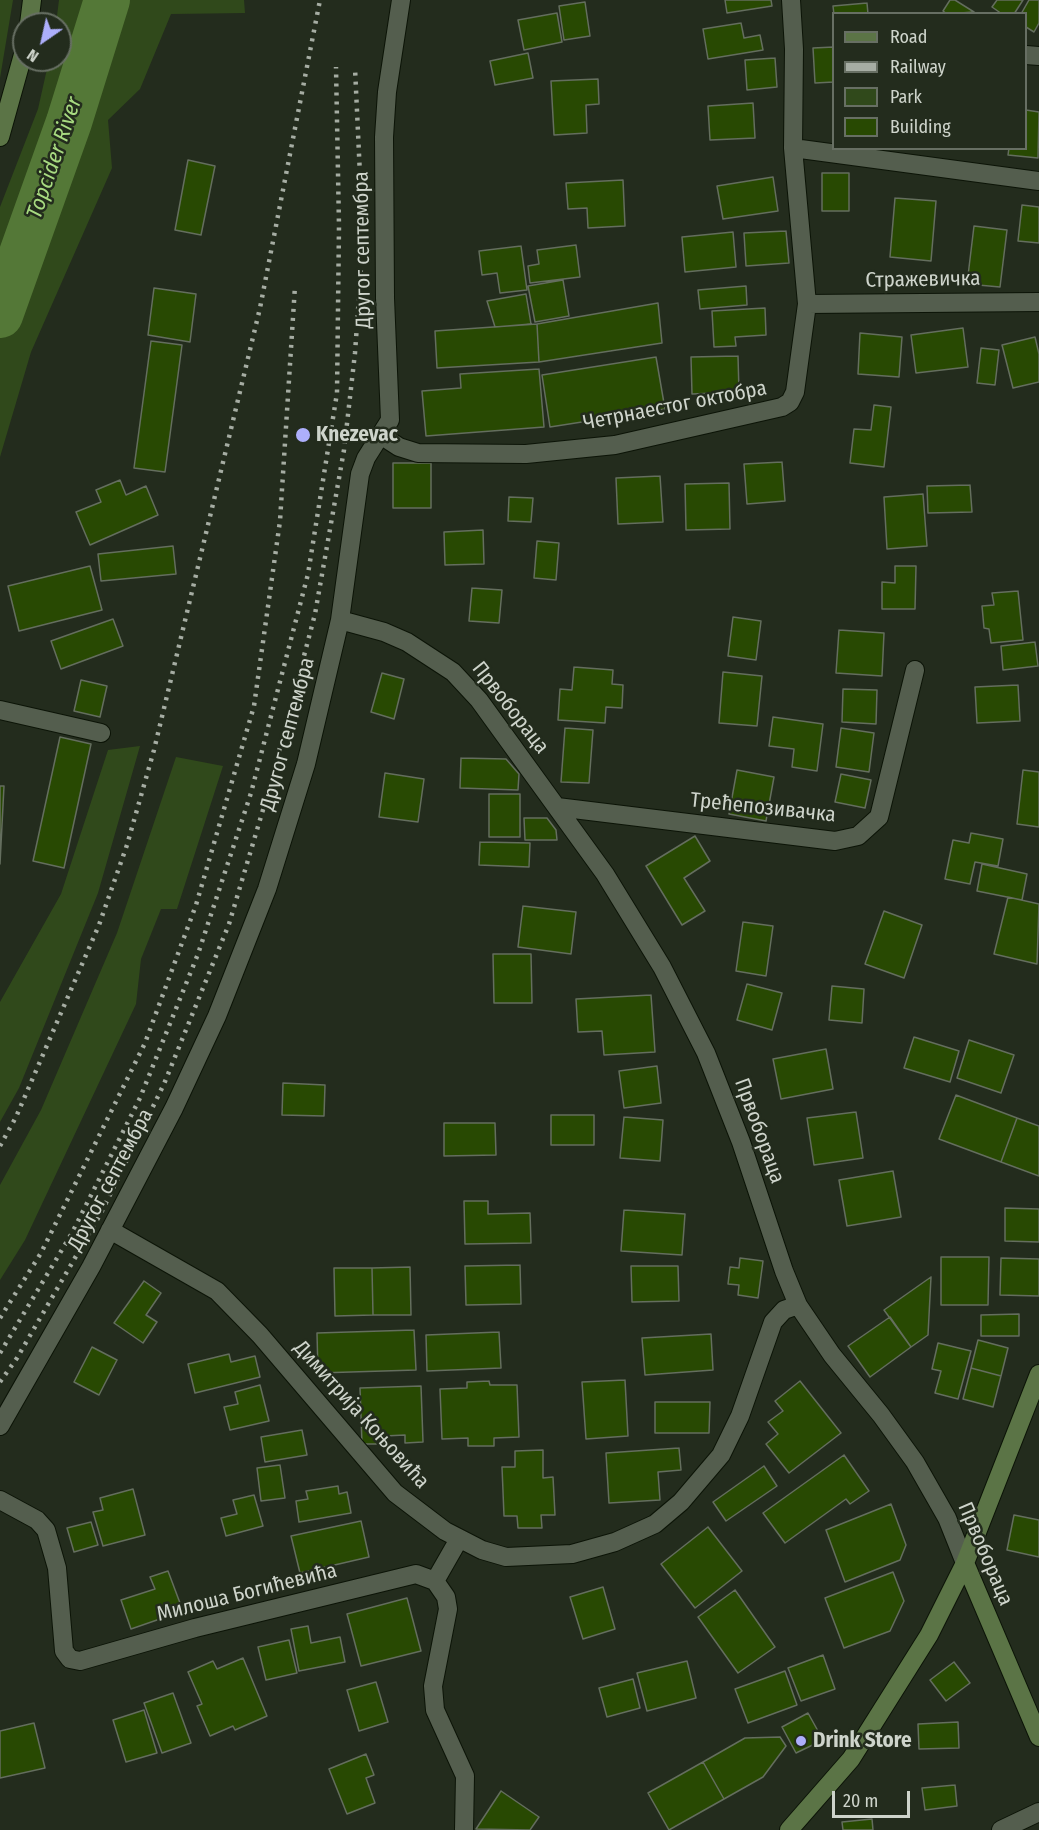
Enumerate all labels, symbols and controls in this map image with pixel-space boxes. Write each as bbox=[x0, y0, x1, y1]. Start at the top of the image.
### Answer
north arrow bbox=[12, 12, 72, 72]
legend bbox=[832, 12, 1027, 150]
text: Road bbox=[890, 26, 927, 48]
text: N bbox=[23, 45, 42, 66]
text: Railway bbox=[890, 56, 946, 78]
text: Park bbox=[890, 86, 922, 108]
water label: Topcider River bbox=[22, 94, 88, 222]
text: Building bbox=[890, 116, 951, 138]
street label: Другог септембра bbox=[349, 171, 377, 329]
street label: Стражевичка bbox=[865, 266, 981, 294]
street label: Четрнаестог октобра bbox=[581, 376, 769, 436]
place label: Knezevac bbox=[316, 422, 398, 448]
marker: Knezevac bbox=[294, 426, 312, 444]
street label: Другог септембра bbox=[255, 655, 321, 813]
street label: Првобораца bbox=[466, 657, 554, 759]
street label: Трећепозивачка bbox=[689, 788, 837, 828]
street label: Првобораца bbox=[728, 1075, 790, 1187]
street label: Другог септембра bbox=[63, 1105, 159, 1255]
street label: Димитрија Коњовића bbox=[288, 1336, 434, 1494]
street label: Првобораца bbox=[952, 1498, 1018, 1610]
street label: Милоша Богићевића bbox=[154, 1558, 340, 1628]
place label: Drink Store bbox=[813, 1728, 912, 1754]
marker: Drink Store bbox=[794, 1734, 808, 1748]
scale bar bbox=[835, 1779, 913, 1817]
text: 20 m bbox=[843, 1790, 878, 1812]

